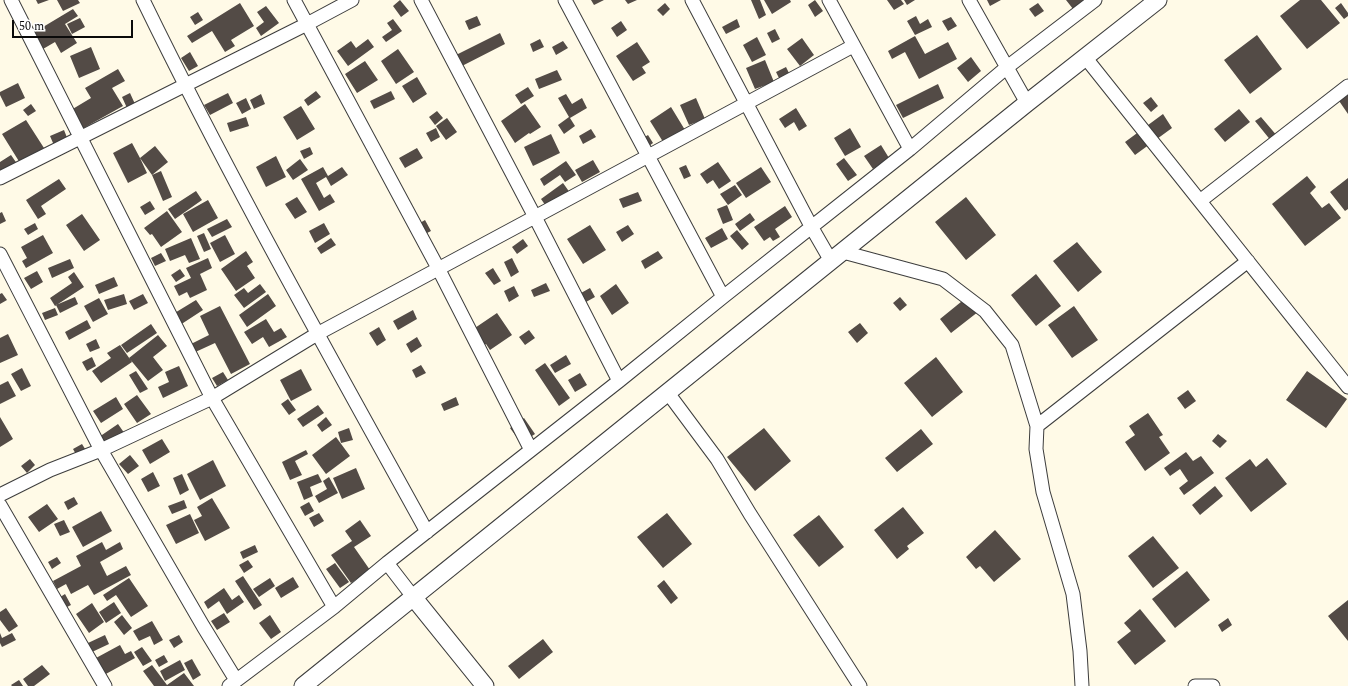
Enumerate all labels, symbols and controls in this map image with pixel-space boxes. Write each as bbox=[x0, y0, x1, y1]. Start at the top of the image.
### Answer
scale bar bbox=[14, 12, 135, 38]
text: 50 m bbox=[19, 17, 44, 36]

